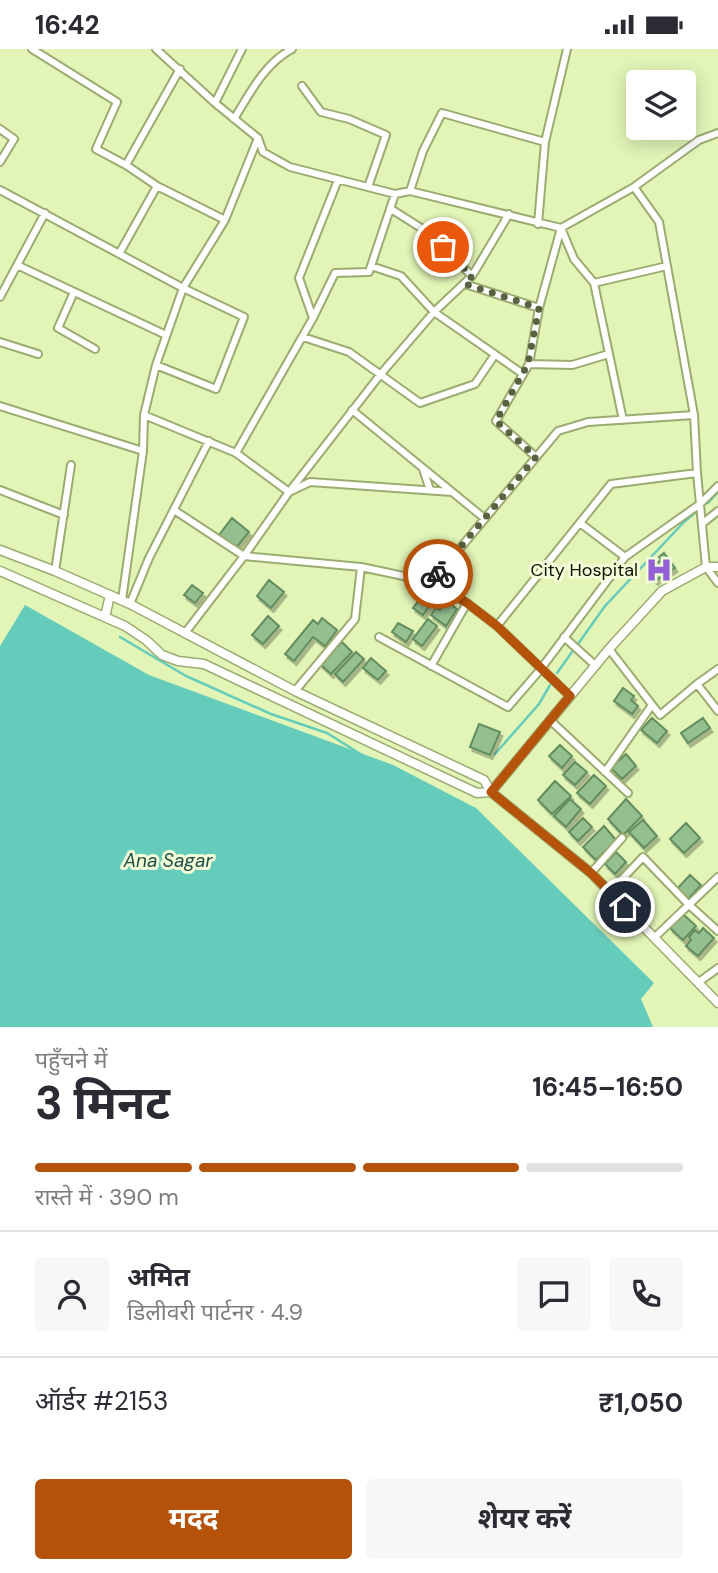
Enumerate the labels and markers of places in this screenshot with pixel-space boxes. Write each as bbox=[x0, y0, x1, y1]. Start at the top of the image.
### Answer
pin bbox=[413, 217, 473, 277]
hospital icon: City Hospital bbox=[644, 555, 674, 585]
place label: City Hospital bbox=[531, 558, 638, 582]
pin bbox=[595, 877, 655, 937]

